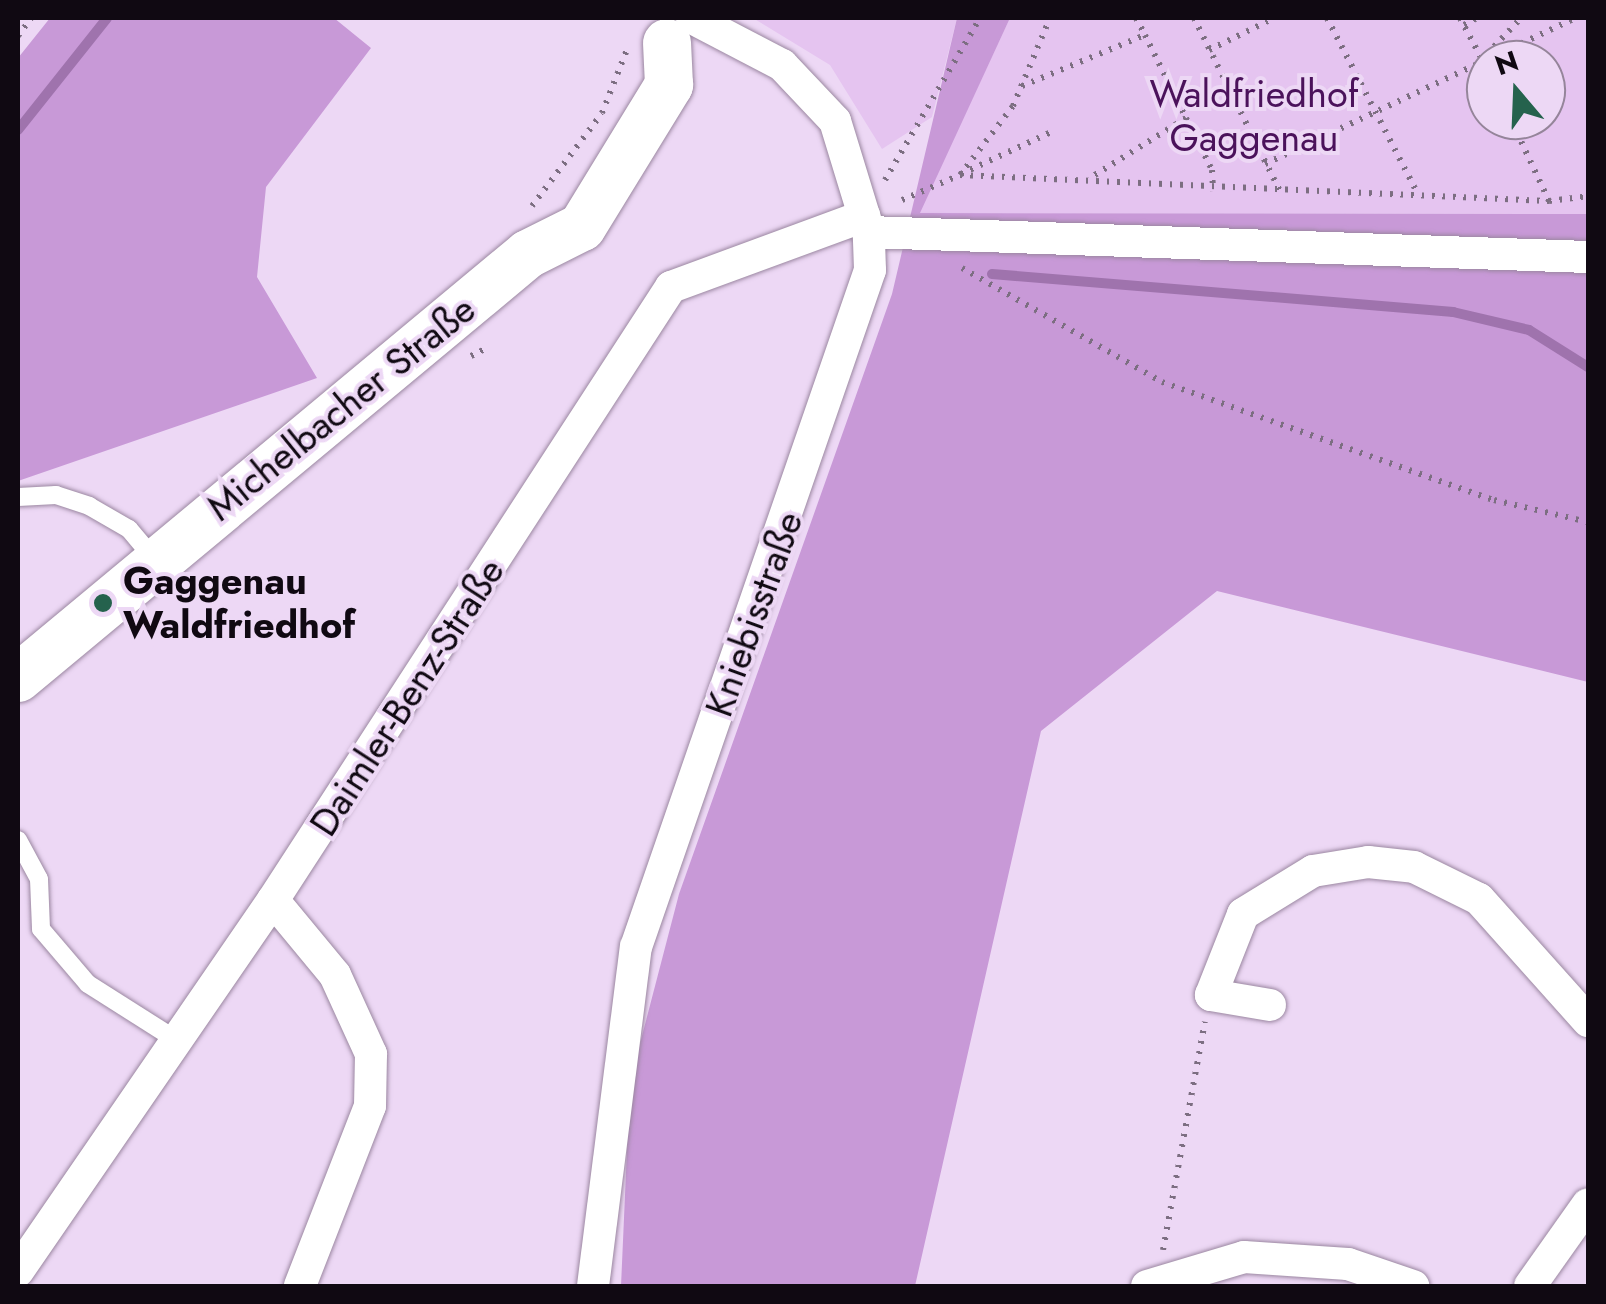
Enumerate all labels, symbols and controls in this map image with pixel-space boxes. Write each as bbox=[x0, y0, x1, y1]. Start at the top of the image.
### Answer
north arrow bbox=[1466, 40, 1566, 140]
text: N bbox=[1490, 40, 1524, 86]
park label: Waldfriedhof Gaggenau bbox=[1149, 71, 1359, 160]
street label: Michelbacher Straße bbox=[198, 286, 484, 530]
street label: Kniebisstraße bbox=[696, 505, 812, 723]
street label: Daimler-Benz-Straße bbox=[300, 550, 514, 844]
place label: Gaggenau Waldfriedhof bbox=[123, 558, 355, 648]
marker: Gaggenau Waldfriedhof bbox=[92, 592, 114, 614]

